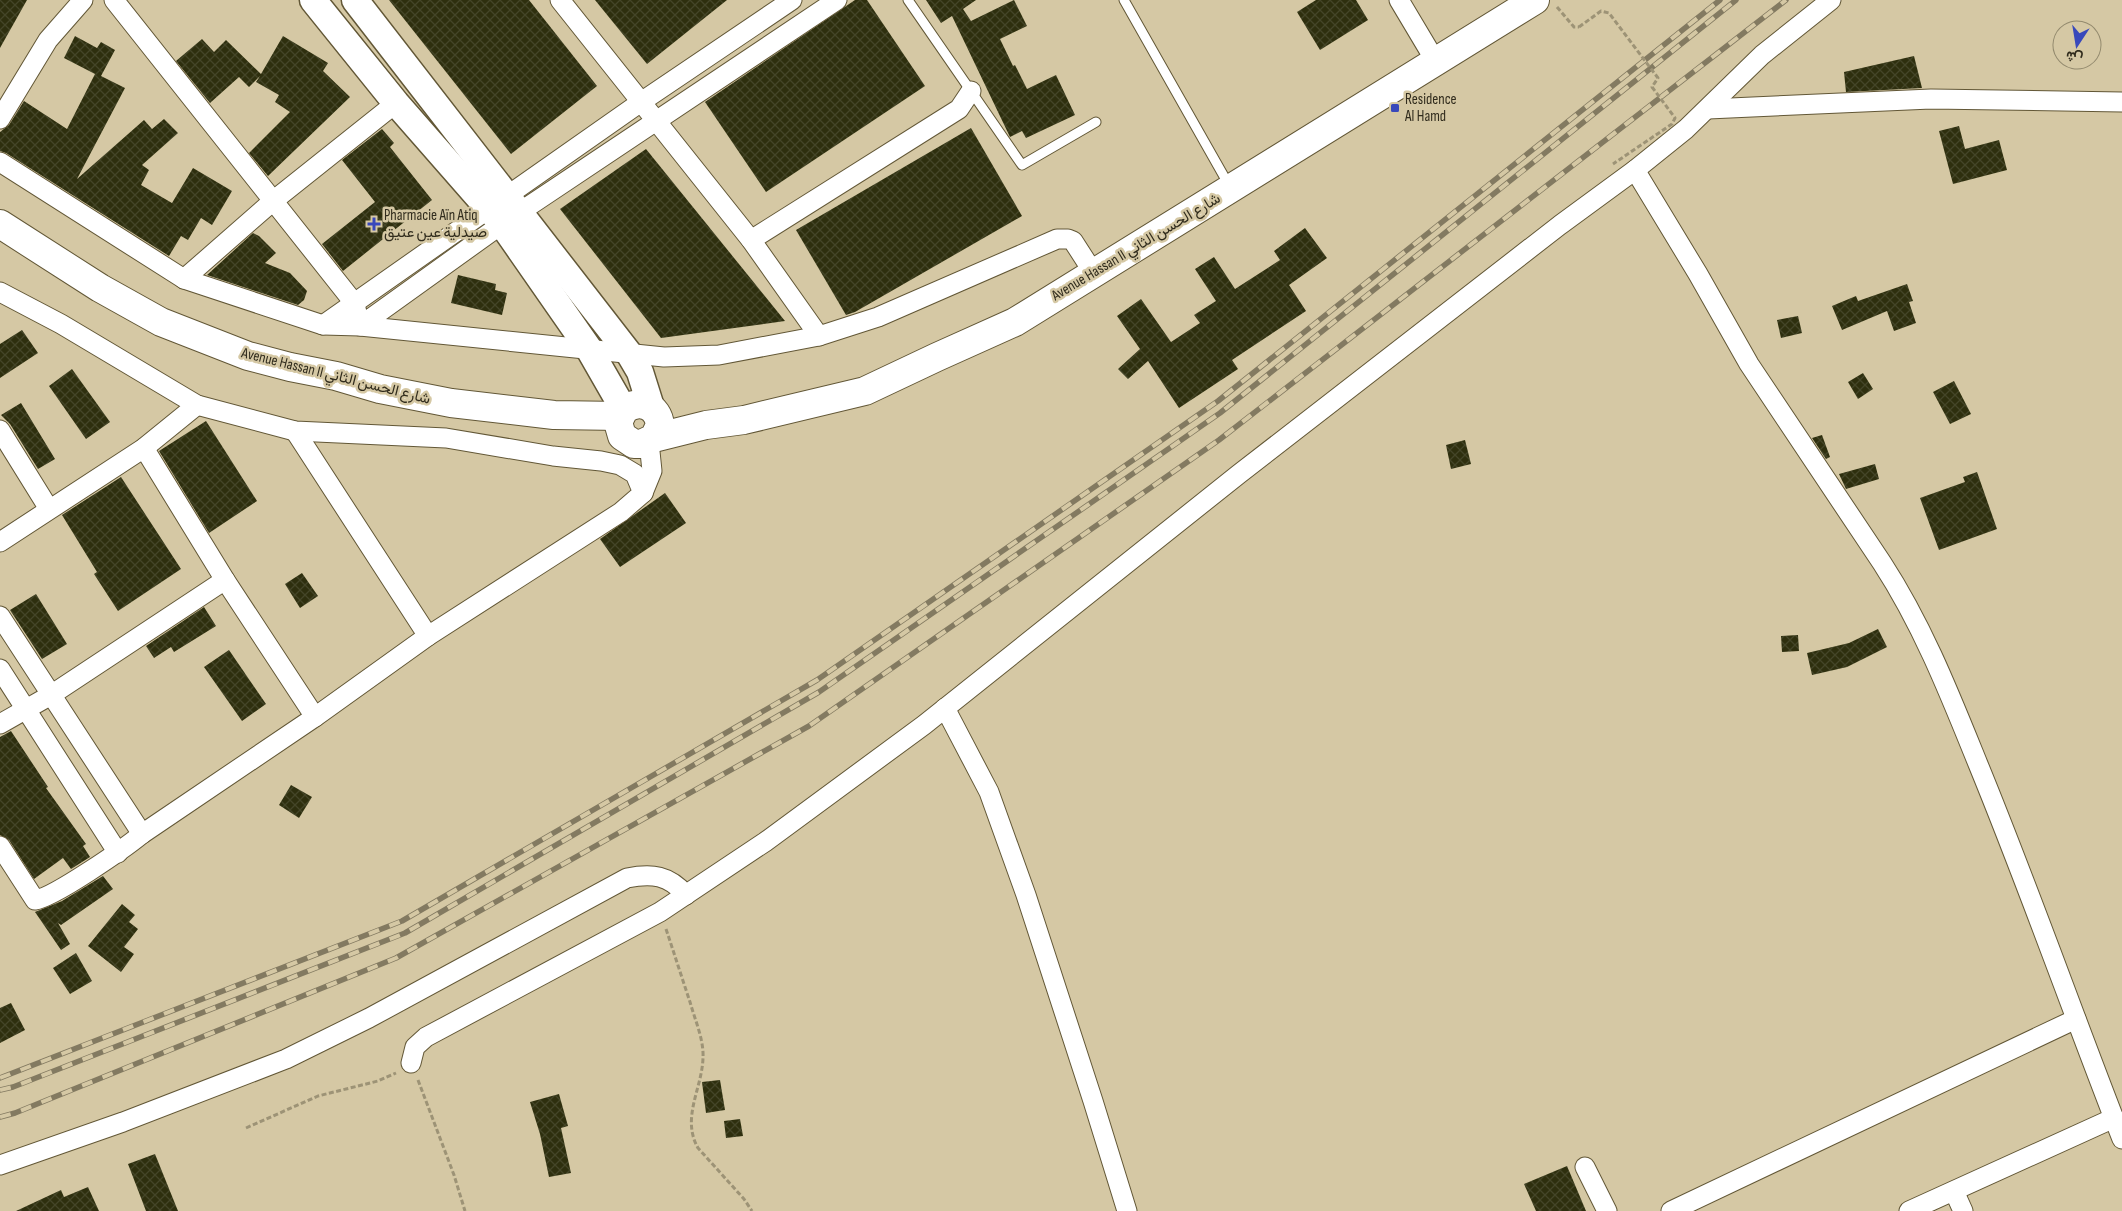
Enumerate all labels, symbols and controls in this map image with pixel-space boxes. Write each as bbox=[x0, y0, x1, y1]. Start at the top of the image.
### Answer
north arrow bbox=[2052, 20, 2102, 70]
text: ش bbox=[2064, 47, 2084, 67]
place label: Residence Al Hamd bbox=[1404, 90, 1457, 126]
marker: Residence Al Hamd bbox=[1389, 102, 1401, 114]
street label: Avenue Hassan II شارع الحسن الثاني bbox=[1047, 189, 1226, 308]
place label: Pharmacie Aïn Atiq صيدلية عين عتيق bbox=[384, 206, 487, 242]
marker: Pharmacie Aïn Atiq صيدلية عين عتيق bbox=[368, 218, 380, 230]
street label: Avenue Hassan II شارع الحسن الثاني bbox=[238, 343, 433, 412]

